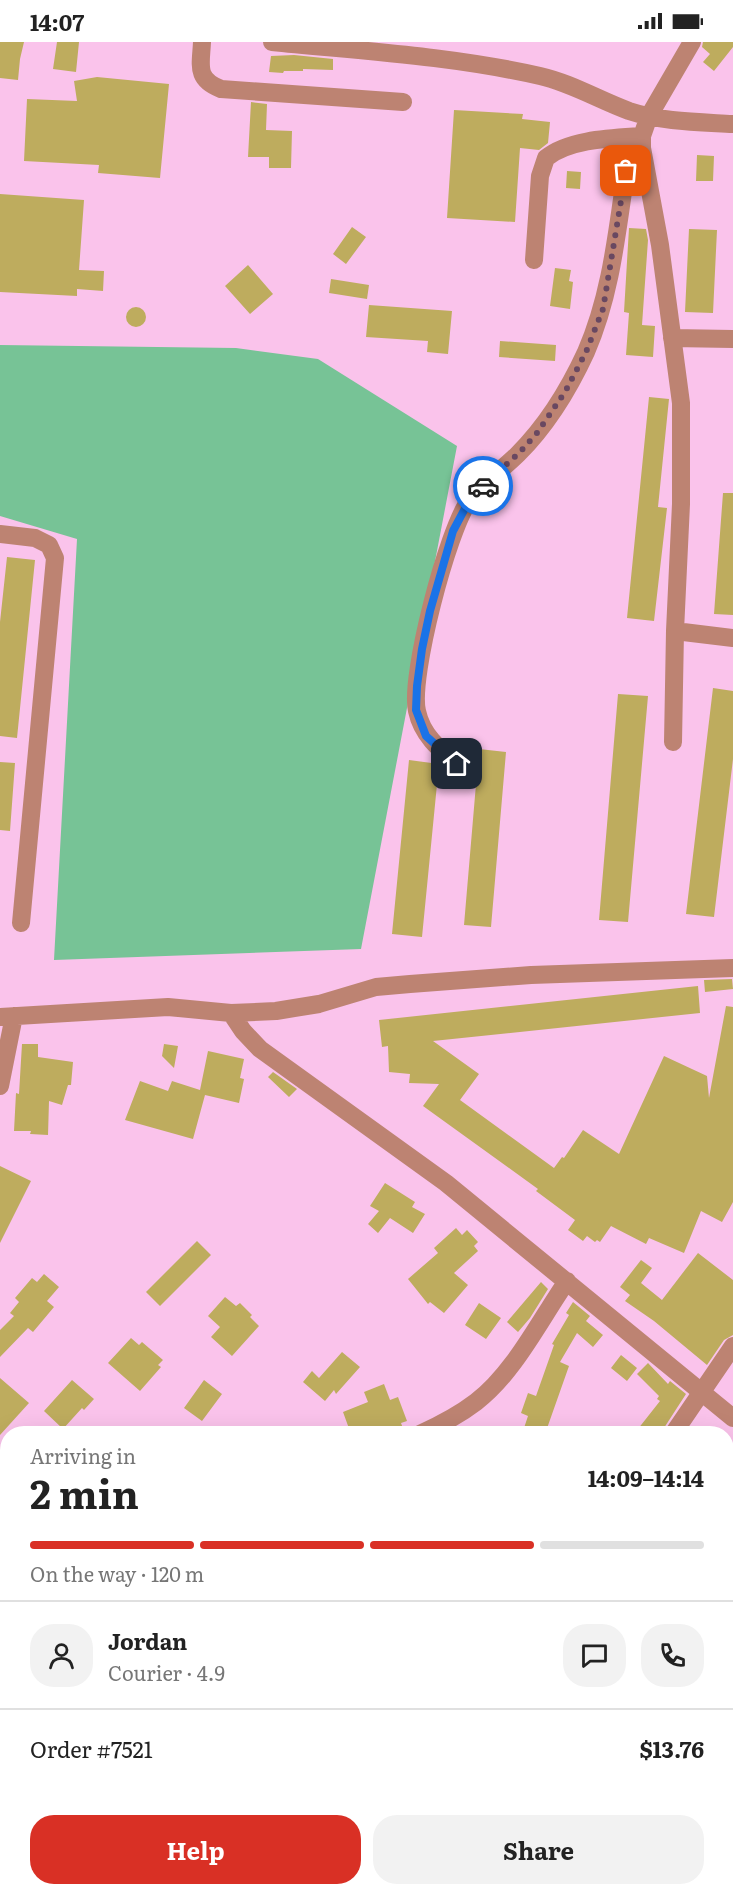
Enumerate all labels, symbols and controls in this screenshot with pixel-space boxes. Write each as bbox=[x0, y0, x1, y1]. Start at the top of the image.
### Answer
text: 14:07 bbox=[30, 5, 84, 38]
pin bbox=[600, 145, 651, 196]
icon: bag bbox=[609, 154, 642, 187]
courier bbox=[453, 456, 513, 516]
icon: car bbox=[467, 470, 500, 503]
pin bbox=[431, 738, 482, 789]
icon: home bbox=[440, 747, 473, 780]
text: Arriving in bbox=[30, 1440, 136, 1470]
text: 14:09–14:14 bbox=[588, 1461, 704, 1494]
text: 2 min bbox=[30, 1463, 139, 1521]
text: On the way · 120 m bbox=[30, 1558, 204, 1588]
button: person bbox=[30, 1624, 93, 1687]
text: Jordan bbox=[108, 1624, 187, 1657]
button: chat bbox=[563, 1624, 626, 1687]
button: phone bbox=[641, 1624, 704, 1687]
text: Courier · 4.9 bbox=[108, 1657, 225, 1687]
text: Order #7521 bbox=[30, 1732, 153, 1765]
text: $13.76 bbox=[639, 1732, 704, 1765]
button: Help bbox=[30, 1815, 361, 1884]
button: Share bbox=[373, 1815, 704, 1884]

